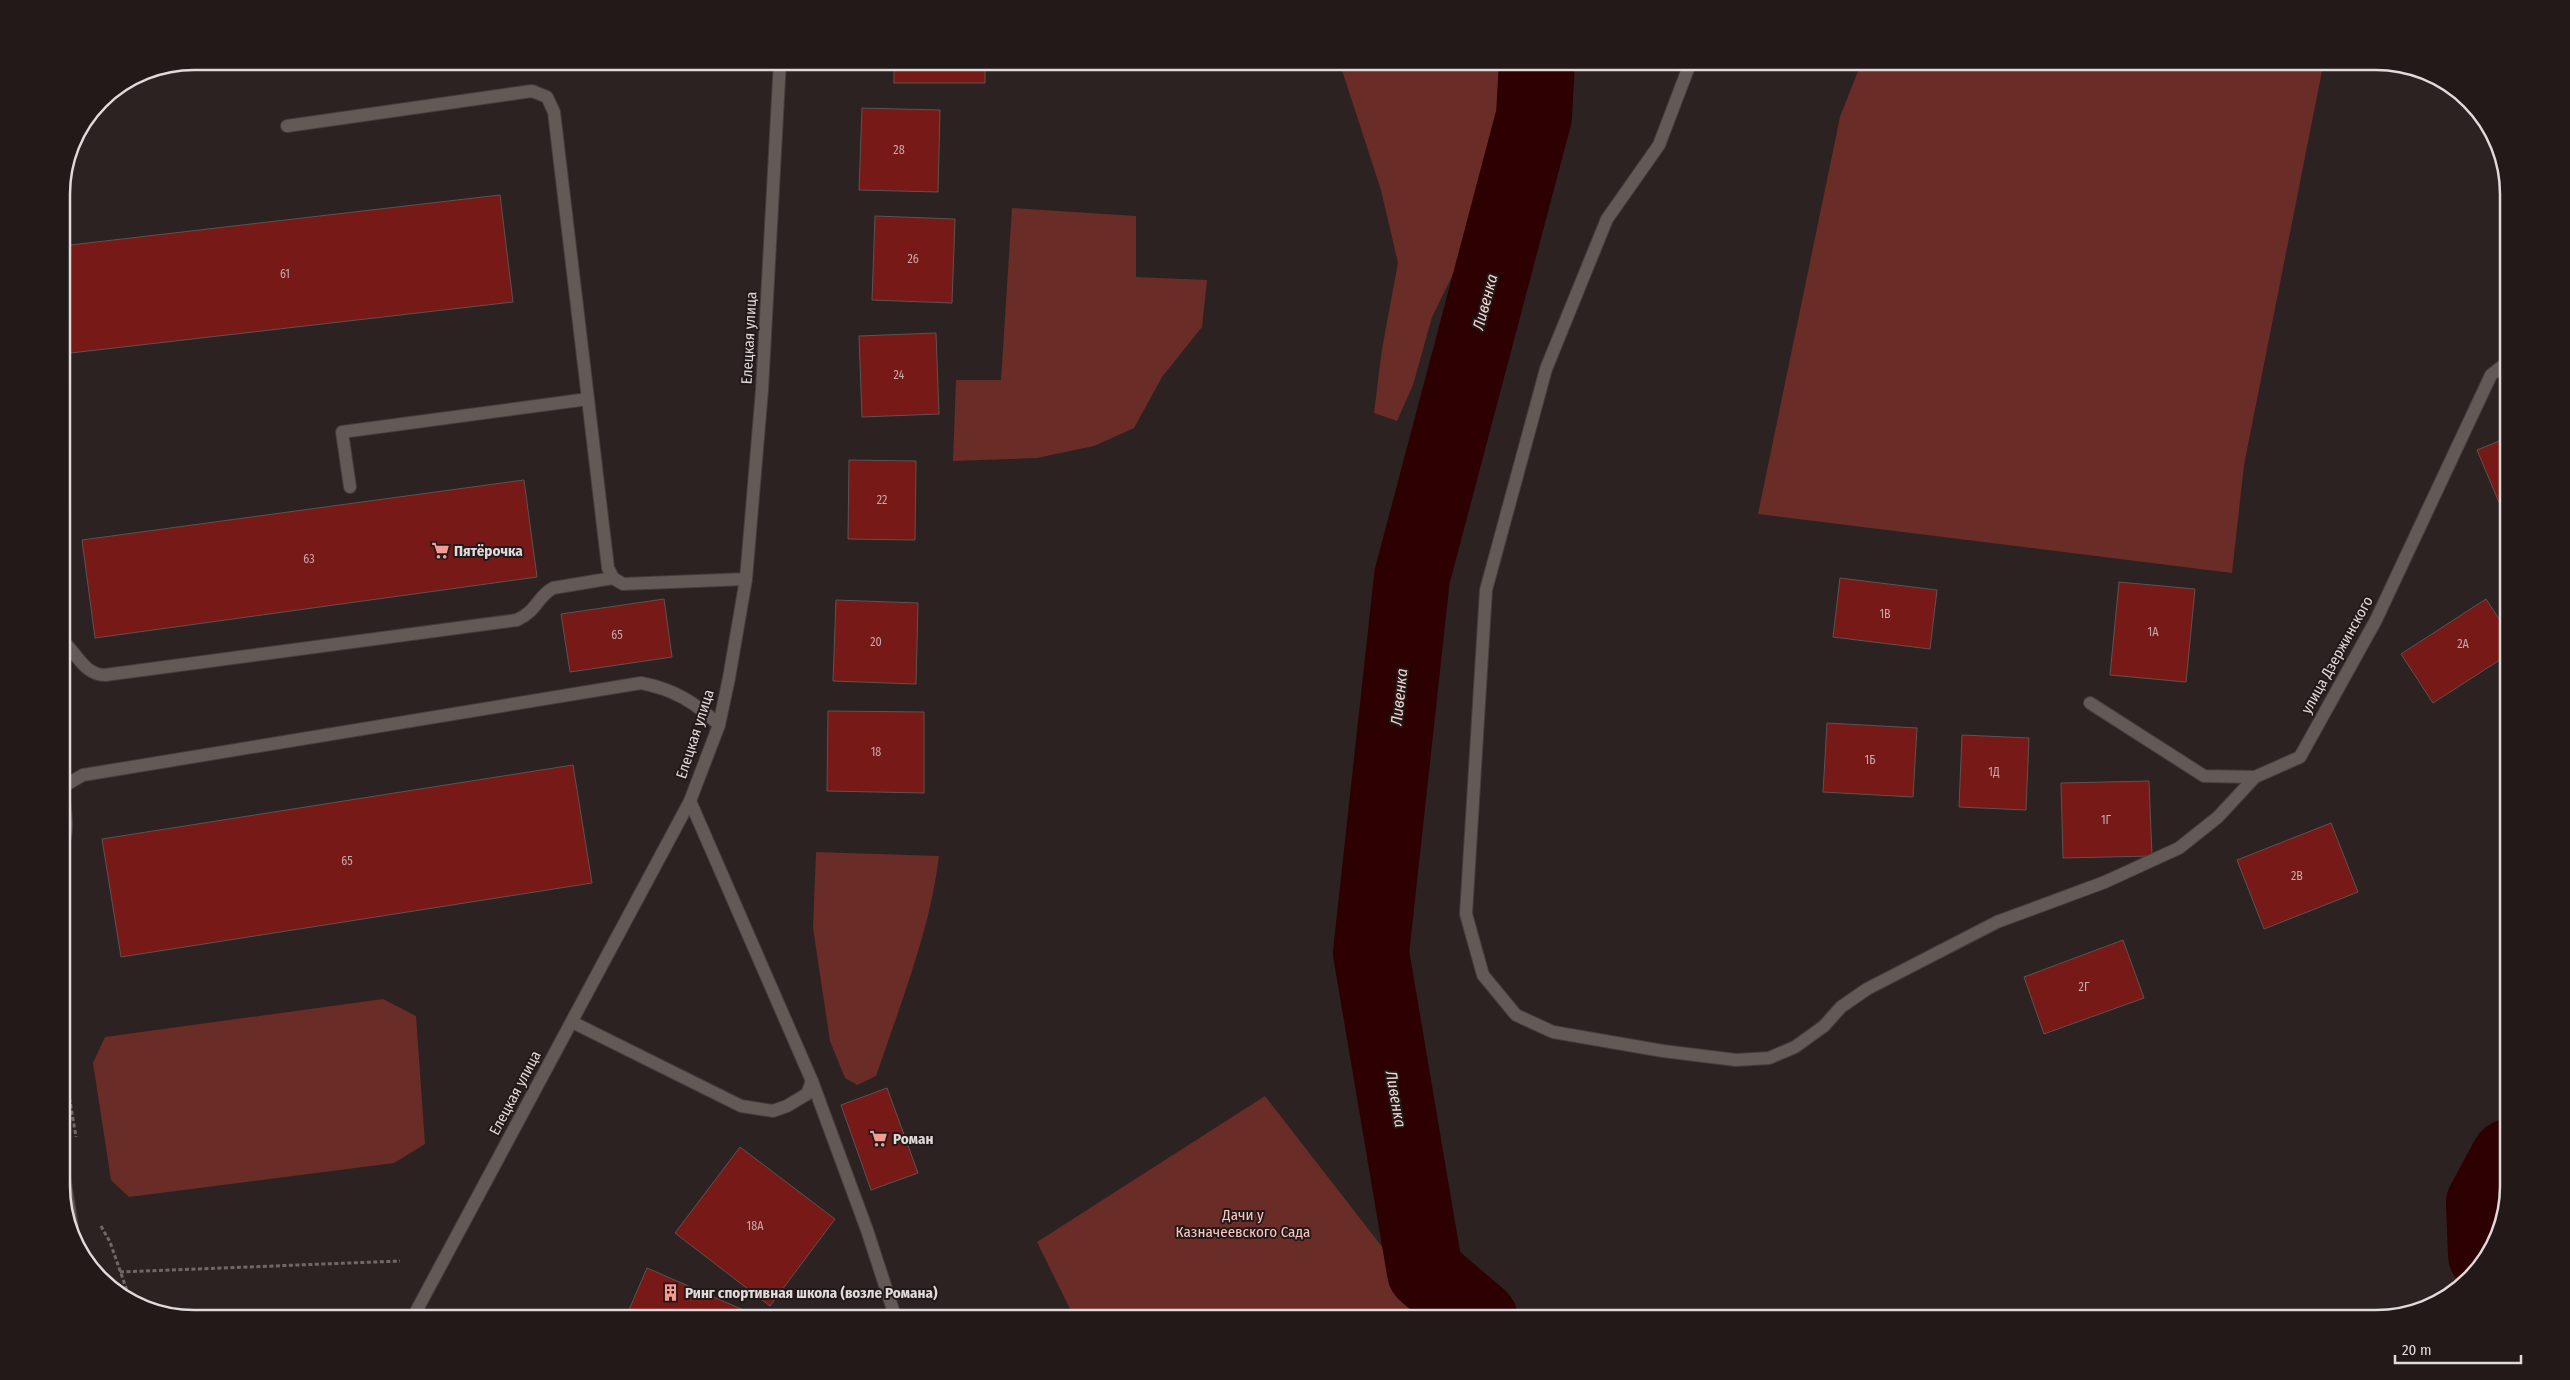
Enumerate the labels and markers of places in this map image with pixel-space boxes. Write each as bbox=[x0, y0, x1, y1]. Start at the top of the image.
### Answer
supermarket icon: Пятёрочка bbox=[430, 541, 450, 561]
place label: Пятёрочка bbox=[454, 542, 523, 560]
supermarket icon: Роман bbox=[869, 1129, 889, 1149]
place label: Роман bbox=[893, 1130, 933, 1148]
building icon: Ринг спортивная школа (возле Романа) bbox=[661, 1283, 681, 1303]
place label: Ринг спортивная школа (возле Романа) bbox=[685, 1284, 938, 1302]

